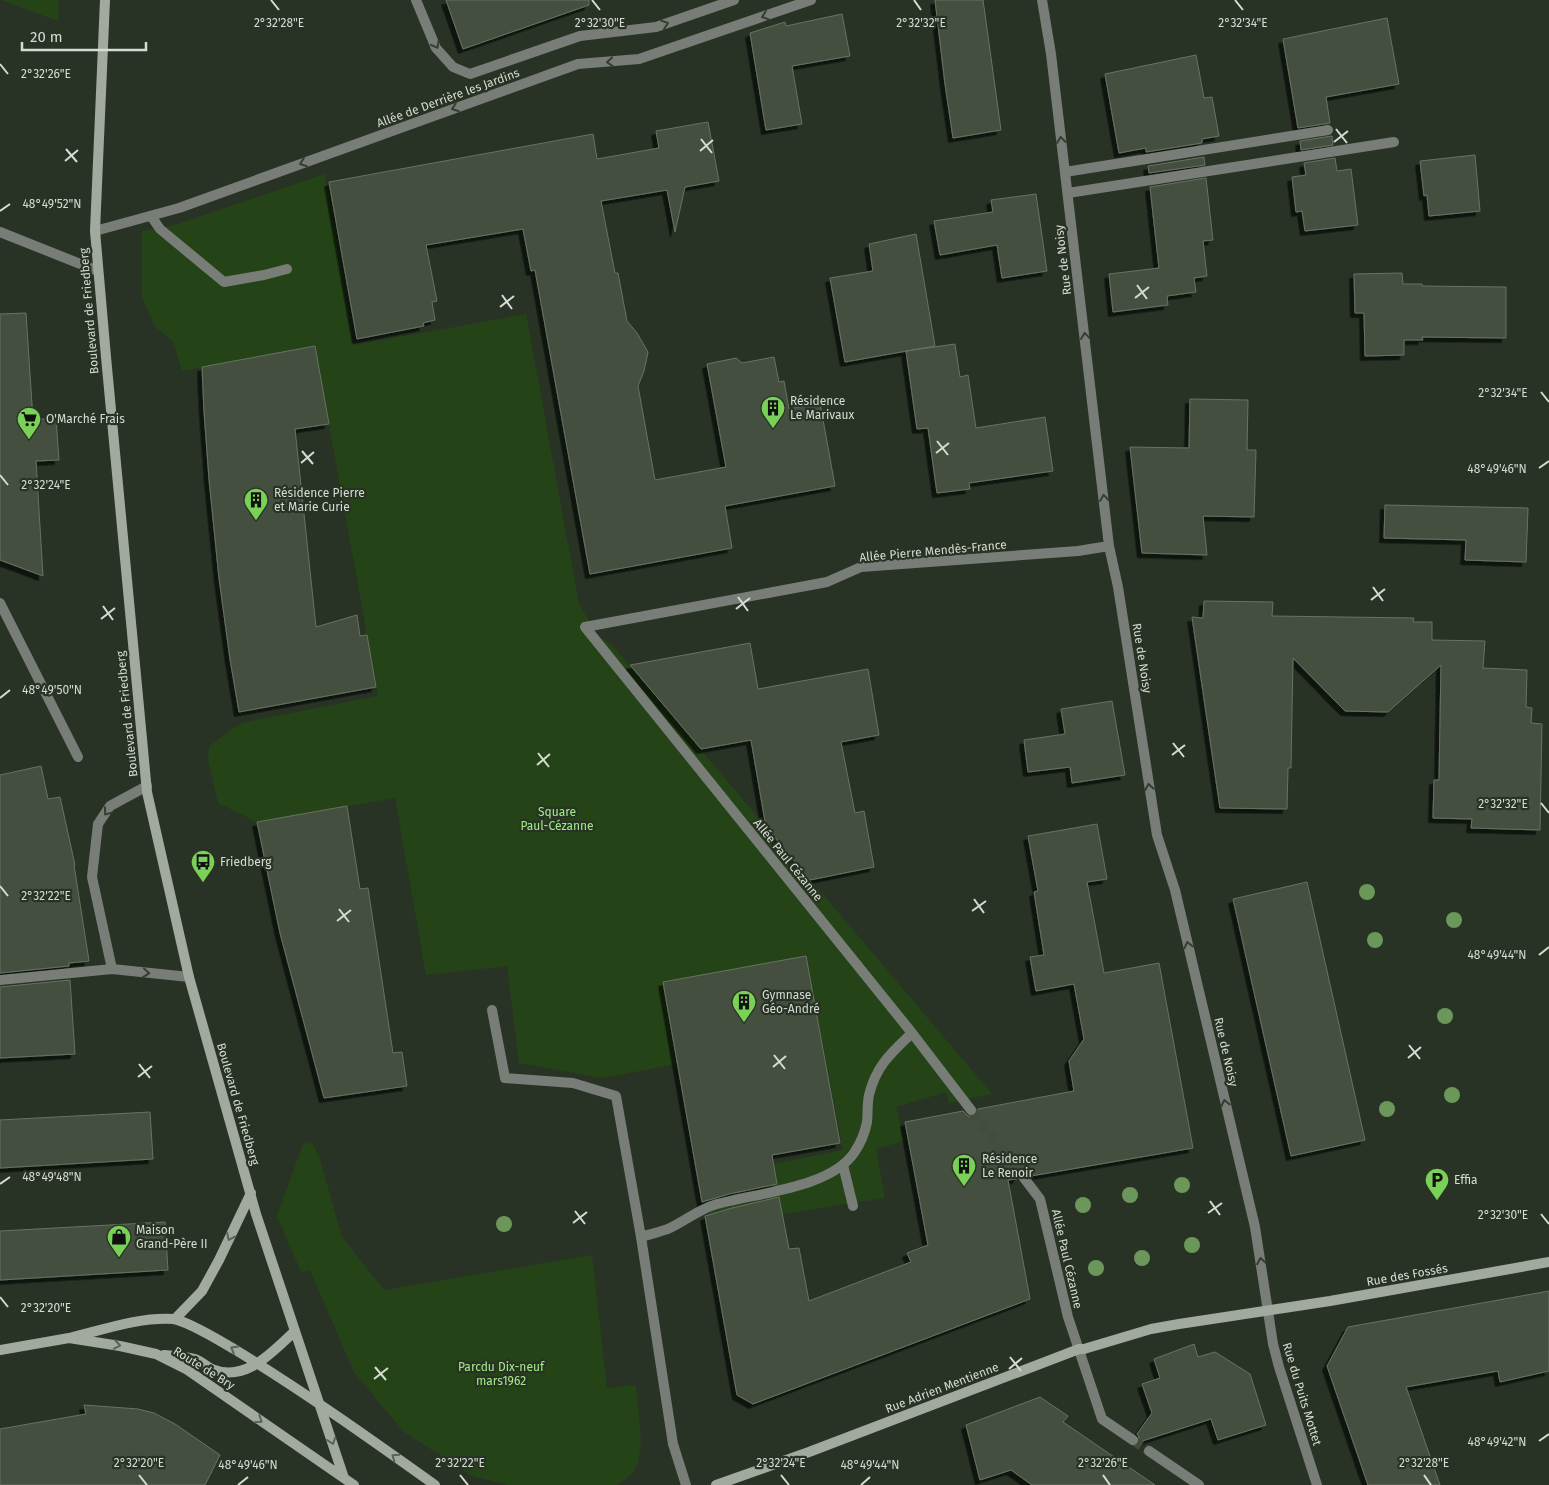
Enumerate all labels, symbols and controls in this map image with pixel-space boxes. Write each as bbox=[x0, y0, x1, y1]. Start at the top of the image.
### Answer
one-way arrow bbox=[762, 10, 770, 20]
text: 2°32'28"E bbox=[254, 16, 304, 30]
text: 2°32'30"E bbox=[575, 16, 625, 30]
text: 2°32'32"E bbox=[896, 16, 946, 30]
text: 2°32'34"E bbox=[1218, 16, 1268, 30]
scale bar bbox=[22, 20, 146, 52]
one-way arrow bbox=[661, 20, 669, 30]
text: 20 m bbox=[30, 28, 63, 46]
one-way arrow bbox=[429, 39, 439, 48]
one-way arrow bbox=[606, 56, 614, 67]
street label: Allée de Derrière les Jardins bbox=[375, 65, 522, 130]
text: 2°32'26"E bbox=[21, 67, 71, 81]
one-way arrow bbox=[452, 103, 460, 113]
one-way arrow bbox=[1056, 136, 1067, 144]
one-way arrow bbox=[299, 158, 307, 168]
text: 48°49'52"N bbox=[22, 197, 82, 211]
street label: Rue de Noisy bbox=[1052, 224, 1074, 296]
street label: Boulevard de Friedberg bbox=[76, 247, 101, 375]
one-way arrow bbox=[1080, 332, 1091, 340]
text: 2°32'34"E bbox=[1478, 386, 1528, 400]
place label: Résidence Le Marivaux bbox=[790, 394, 855, 422]
building icon: Résidence Le Marivaux bbox=[760, 395, 786, 429]
supermarket icon: O'Marché Frais bbox=[16, 406, 42, 440]
place label: O'Marché Frais bbox=[46, 412, 125, 426]
text: 48°49'46"N bbox=[1467, 462, 1527, 476]
text: 2°32'24"E bbox=[21, 478, 71, 492]
place label: Résidence Pierre et Marie Curie bbox=[274, 486, 365, 514]
building icon: Résidence Pierre et Marie Curie bbox=[243, 487, 269, 521]
one-way arrow bbox=[1099, 493, 1110, 501]
street label: Allée Pierre Mendès-France bbox=[859, 538, 1007, 564]
street label: Rue de Noisy bbox=[1130, 622, 1154, 694]
street label: Boulevard de Friedberg bbox=[113, 650, 141, 778]
text: 48°49'50"N bbox=[22, 683, 82, 697]
one-way arrow bbox=[1145, 783, 1155, 792]
text: 2°32'32"E bbox=[1478, 797, 1528, 811]
park label: Square Paul-Cézanne bbox=[520, 805, 594, 833]
one-way arrow bbox=[104, 806, 112, 815]
street label: Allée Paul Cézanne bbox=[751, 816, 825, 904]
bus stop icon: Friedberg bbox=[190, 849, 216, 883]
place label: Friedberg bbox=[220, 855, 272, 869]
text: 2°32'22"E bbox=[21, 889, 71, 903]
one-way arrow bbox=[1183, 940, 1194, 949]
text: 48°49'44"N bbox=[1467, 948, 1527, 962]
one-way arrow bbox=[142, 967, 150, 978]
place label: Gymnase Géo-André bbox=[762, 988, 820, 1016]
building icon: Gymnase Géo-André bbox=[731, 989, 757, 1023]
street label: Rue de Noisy bbox=[1211, 1016, 1241, 1088]
street label: Boulevard de Friedberg bbox=[214, 1041, 262, 1167]
one-way arrow bbox=[1220, 1099, 1231, 1108]
place label: Résidence Le Renoir bbox=[982, 1152, 1037, 1180]
building icon: Résidence Le Renoir bbox=[951, 1153, 977, 1187]
parking icon: Effia bbox=[1424, 1167, 1450, 1201]
text: 48°49'48"N bbox=[22, 1170, 82, 1184]
place label: Effia bbox=[1454, 1173, 1478, 1187]
street label: Allée Paul Cézanne bbox=[1049, 1208, 1085, 1310]
text: 2°32'30"E bbox=[1478, 1208, 1528, 1222]
place label: Maison Grand-Père II bbox=[136, 1223, 208, 1251]
shop icon: Maison Grand-Père II bbox=[106, 1224, 132, 1258]
one-way arrow bbox=[226, 1232, 236, 1241]
one-way arrow bbox=[1256, 1257, 1266, 1266]
street label: Rue des Fossés bbox=[1365, 1261, 1449, 1289]
text: 2°32'20"E bbox=[21, 1301, 71, 1315]
one-way arrow bbox=[113, 1340, 121, 1350]
street label: Rue du Puits Mottet bbox=[1280, 1341, 1325, 1448]
street label: Route de Bry bbox=[171, 1344, 237, 1392]
one-way arrow bbox=[230, 1346, 239, 1356]
park label: Parcdu Dix-neuf mars1962 bbox=[458, 1360, 545, 1388]
street label: Rue Adrien Mentienne bbox=[883, 1360, 1001, 1416]
one-way arrow bbox=[253, 1414, 263, 1423]
text: 48°49'42"N bbox=[1468, 1435, 1526, 1449]
one-way arrow bbox=[326, 1436, 336, 1444]
one-way arrow bbox=[391, 1454, 401, 1463]
text: 2°32'20"E bbox=[114, 1456, 164, 1470]
text: 2°32'22"E bbox=[435, 1456, 485, 1470]
text: 2°32'24"E bbox=[756, 1456, 806, 1470]
text: 2°32'26"E bbox=[1078, 1456, 1128, 1470]
text: 2°32'28"E bbox=[1399, 1456, 1449, 1470]
text: 48°49'46"N bbox=[218, 1458, 278, 1472]
text: 48°49'44"N bbox=[840, 1458, 900, 1472]

